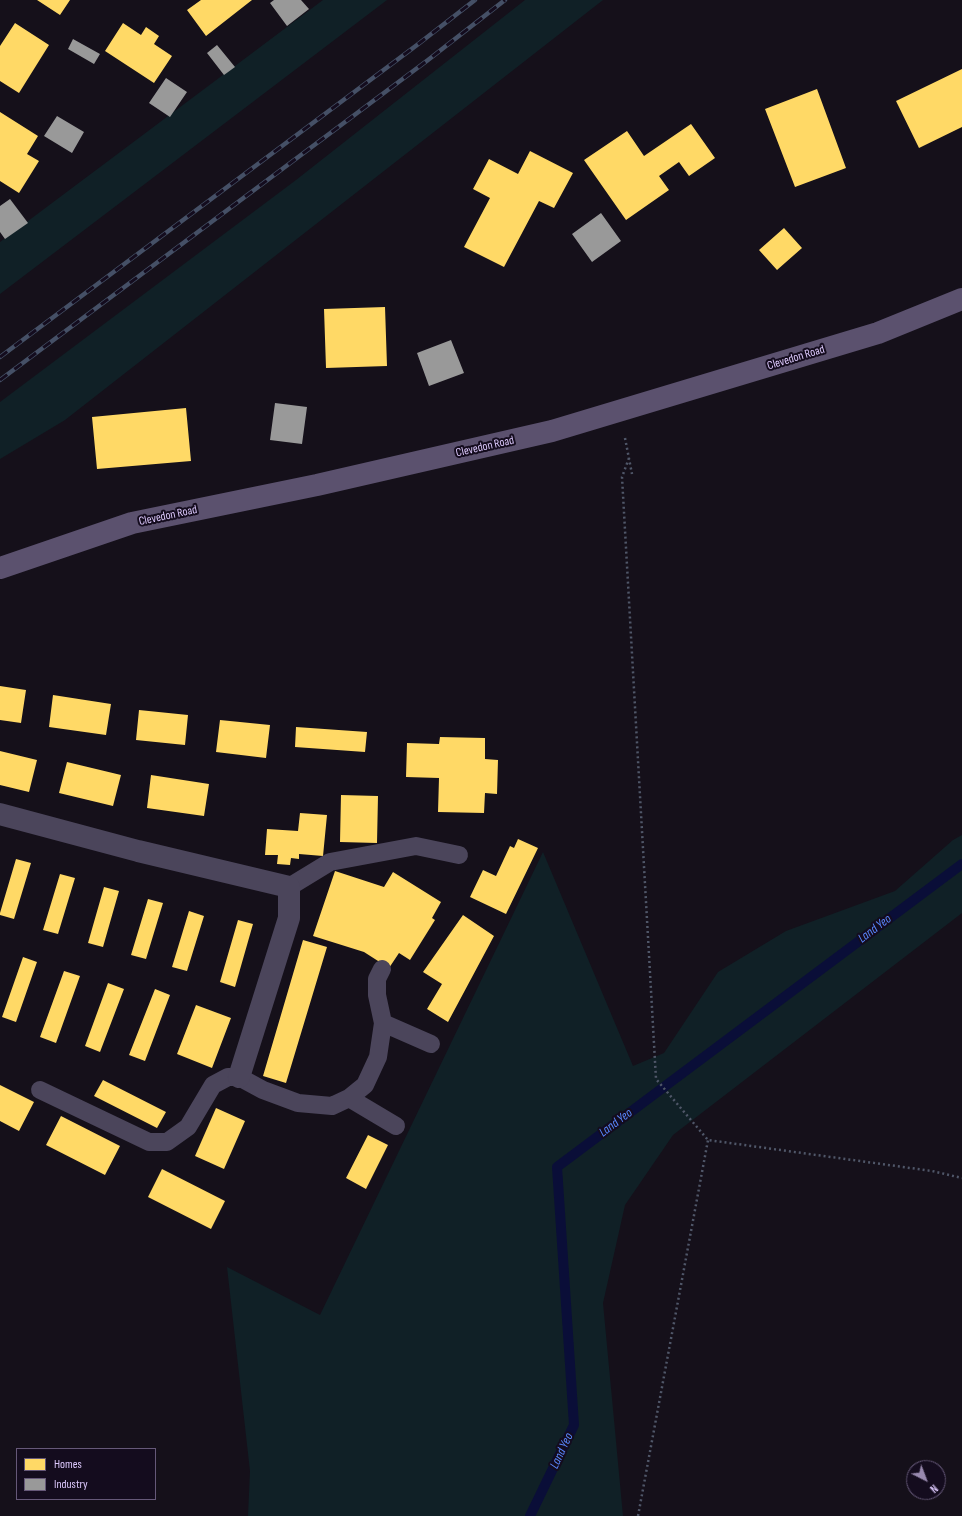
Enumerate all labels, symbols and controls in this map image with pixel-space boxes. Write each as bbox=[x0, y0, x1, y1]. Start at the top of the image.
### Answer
street label: Clevedon Road bbox=[766, 342, 826, 374]
street label: Clevedon Road bbox=[455, 433, 515, 461]
street label: Clevedon Road bbox=[138, 503, 198, 529]
water label: Land Yeo bbox=[855, 911, 895, 947]
water label: Land Yeo bbox=[596, 1105, 636, 1141]
water label: Land Yeo bbox=[547, 1431, 577, 1471]
legend bbox=[16, 1448, 156, 1500]
text: Homes bbox=[54, 1457, 82, 1472]
north arrow bbox=[906, 1460, 946, 1500]
text: Industry bbox=[54, 1477, 88, 1492]
text: N bbox=[927, 1482, 940, 1495]

